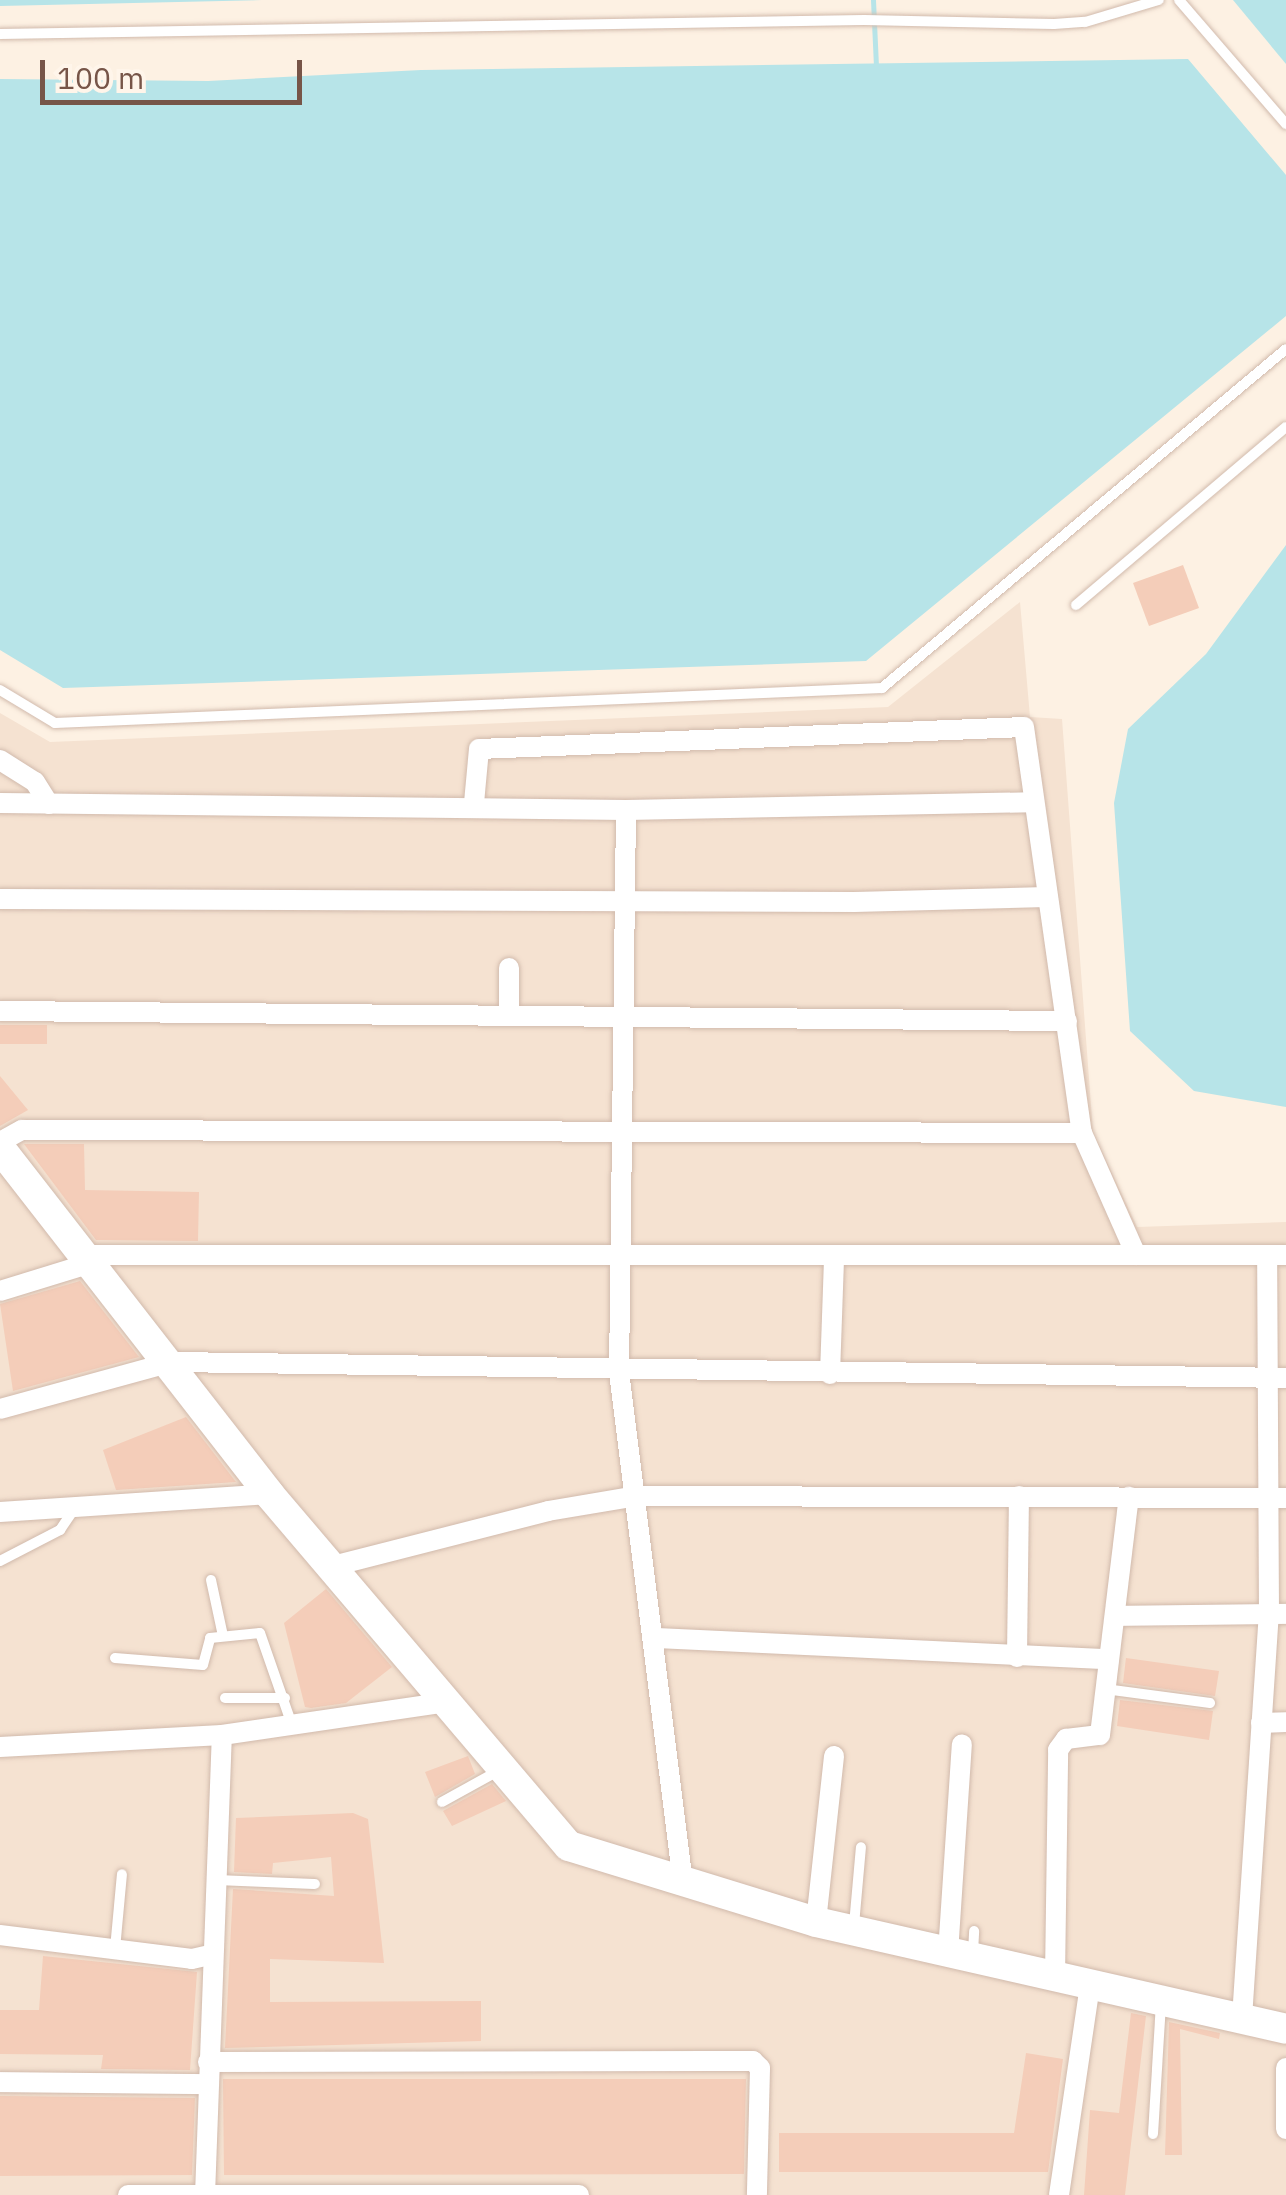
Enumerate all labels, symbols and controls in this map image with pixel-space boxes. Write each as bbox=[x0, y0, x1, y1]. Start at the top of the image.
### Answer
scale bar bbox=[45, 40, 308, 102]
text: 100 m bbox=[57, 58, 144, 97]

